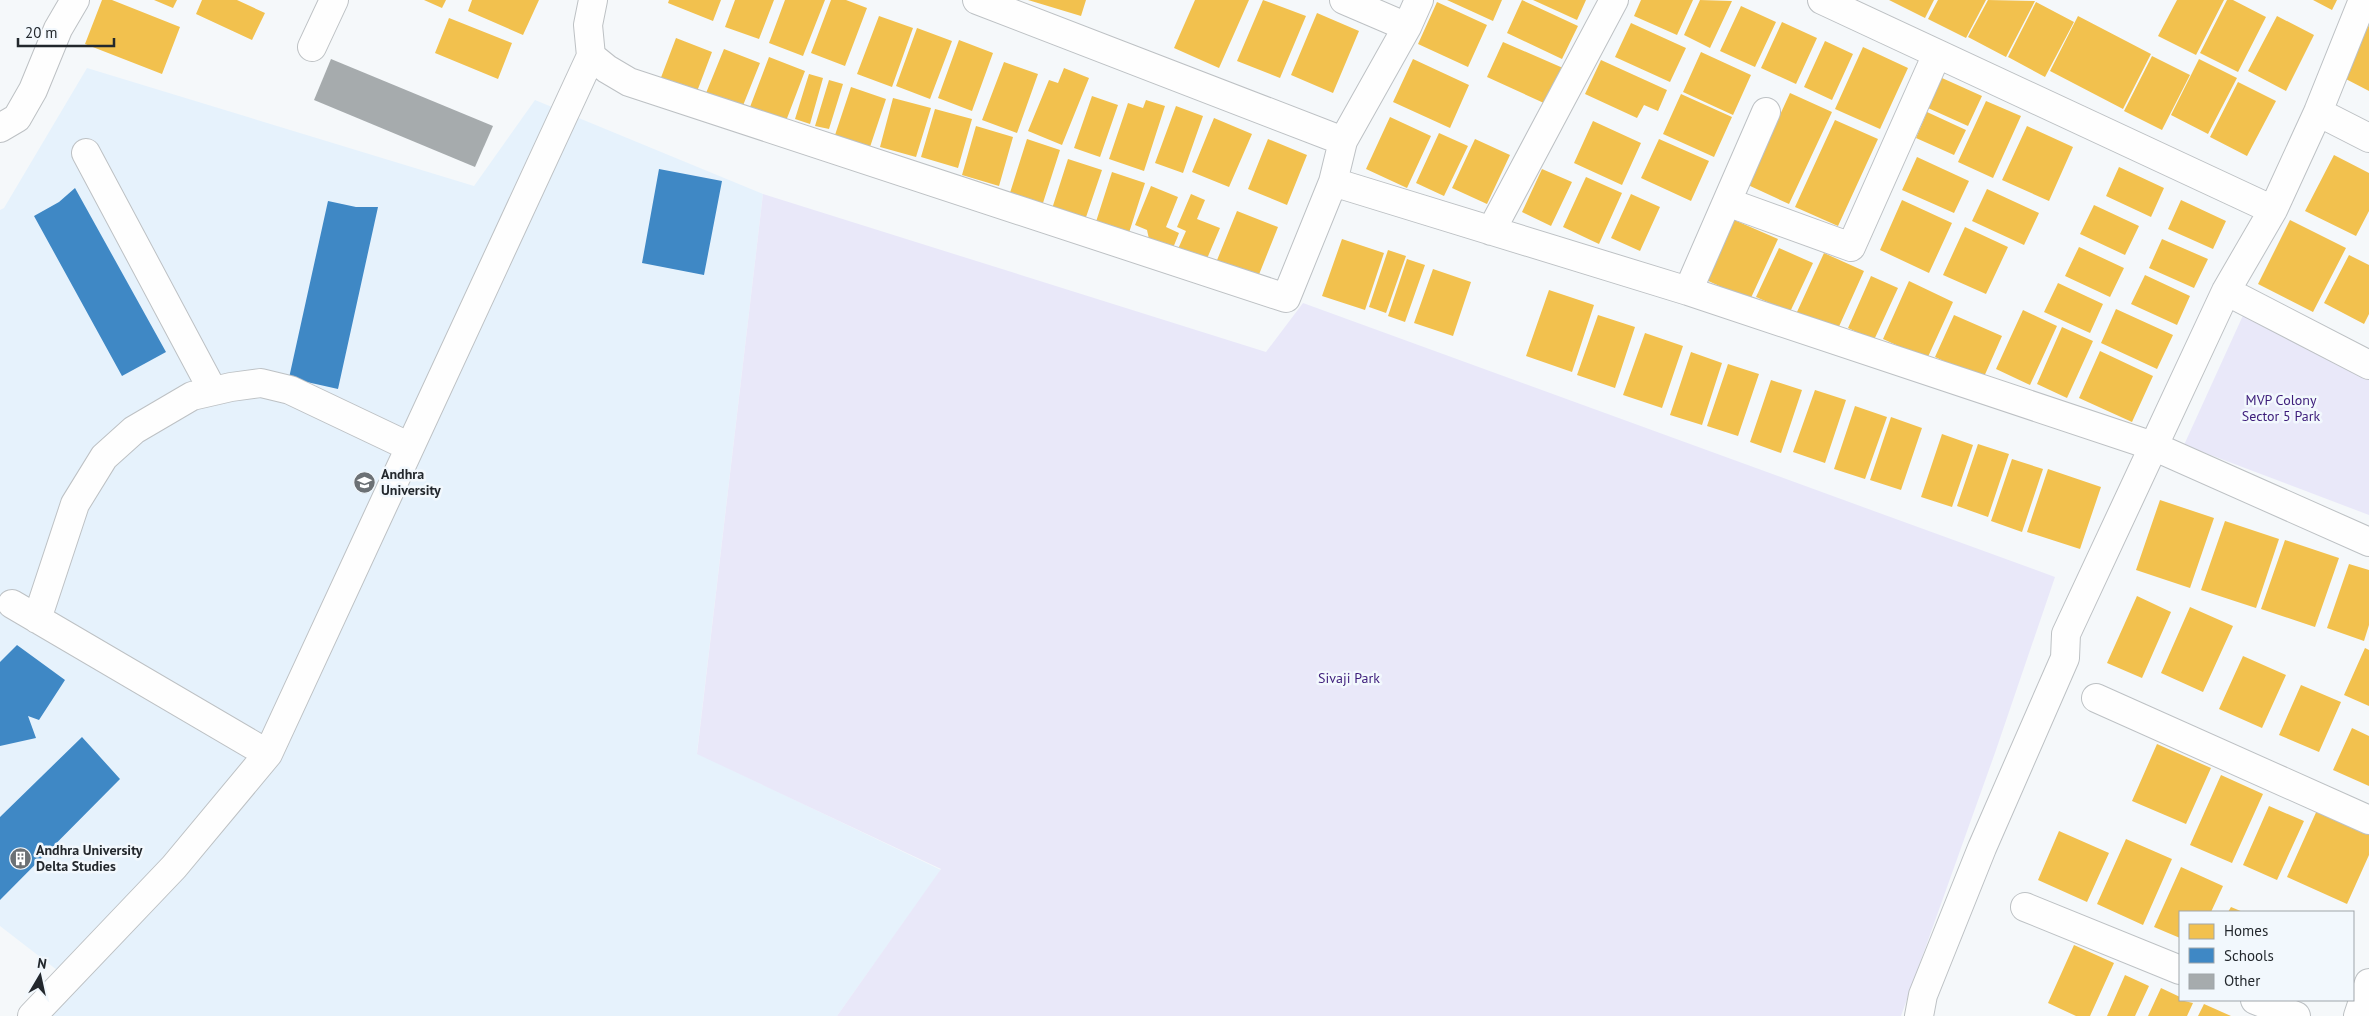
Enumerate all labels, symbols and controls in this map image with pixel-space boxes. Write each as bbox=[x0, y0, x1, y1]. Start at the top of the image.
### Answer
scale bar bbox=[18, 15, 114, 47]
text: 20 m bbox=[25, 23, 58, 42]
park label: MVP Colony Sector 5 Park bbox=[2242, 391, 2320, 425]
place label: Andhra University bbox=[381, 465, 441, 499]
school or university icon: Andhra University bbox=[353, 470, 377, 494]
park label: Sivaji Park bbox=[1318, 669, 1380, 687]
place label: Andhra University Delta Studies bbox=[36, 841, 143, 875]
building icon: Andhra University Delta Studies bbox=[8, 846, 32, 870]
legend bbox=[2179, 911, 2354, 1001]
text: Homes bbox=[2224, 921, 2268, 940]
text: Schools bbox=[2224, 946, 2274, 965]
north arrow bbox=[15, 951, 65, 1001]
text: N bbox=[36, 954, 48, 973]
text: Other bbox=[2224, 971, 2260, 990]

